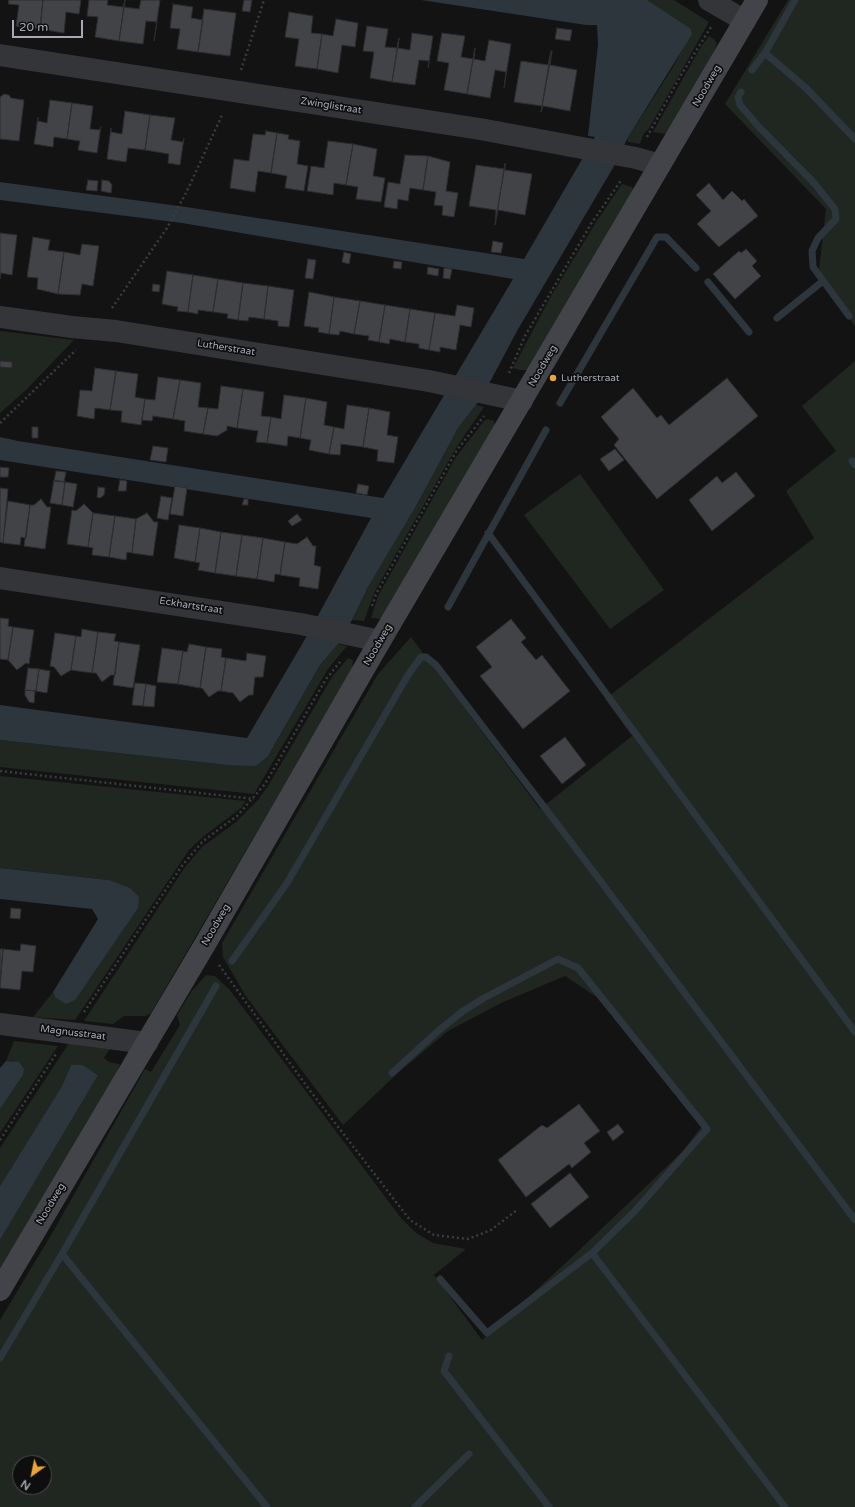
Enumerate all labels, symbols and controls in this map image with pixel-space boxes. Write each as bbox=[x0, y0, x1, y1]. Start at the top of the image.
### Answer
scale bar bbox=[14, 12, 85, 38]
text: 20 m bbox=[19, 20, 48, 34]
street label: Noodweg bbox=[690, 63, 724, 109]
street label: Zwinglistraat bbox=[300, 95, 362, 117]
street label: Lutherstraat bbox=[196, 337, 256, 359]
street label: Noodweg bbox=[526, 343, 560, 389]
place label: Lutherstraat bbox=[561, 372, 620, 384]
marker: Lutherstraat bbox=[548, 373, 558, 383]
street label: Eckhartstraat bbox=[159, 595, 223, 617]
street label: Noodweg bbox=[361, 622, 395, 668]
street label: Noodweg bbox=[199, 902, 233, 948]
street label: Magnusstraat bbox=[40, 1023, 106, 1043]
street label: Noodweg bbox=[34, 1181, 68, 1227]
north arrow bbox=[12, 1455, 52, 1495]
text: N bbox=[18, 1477, 33, 1493]

